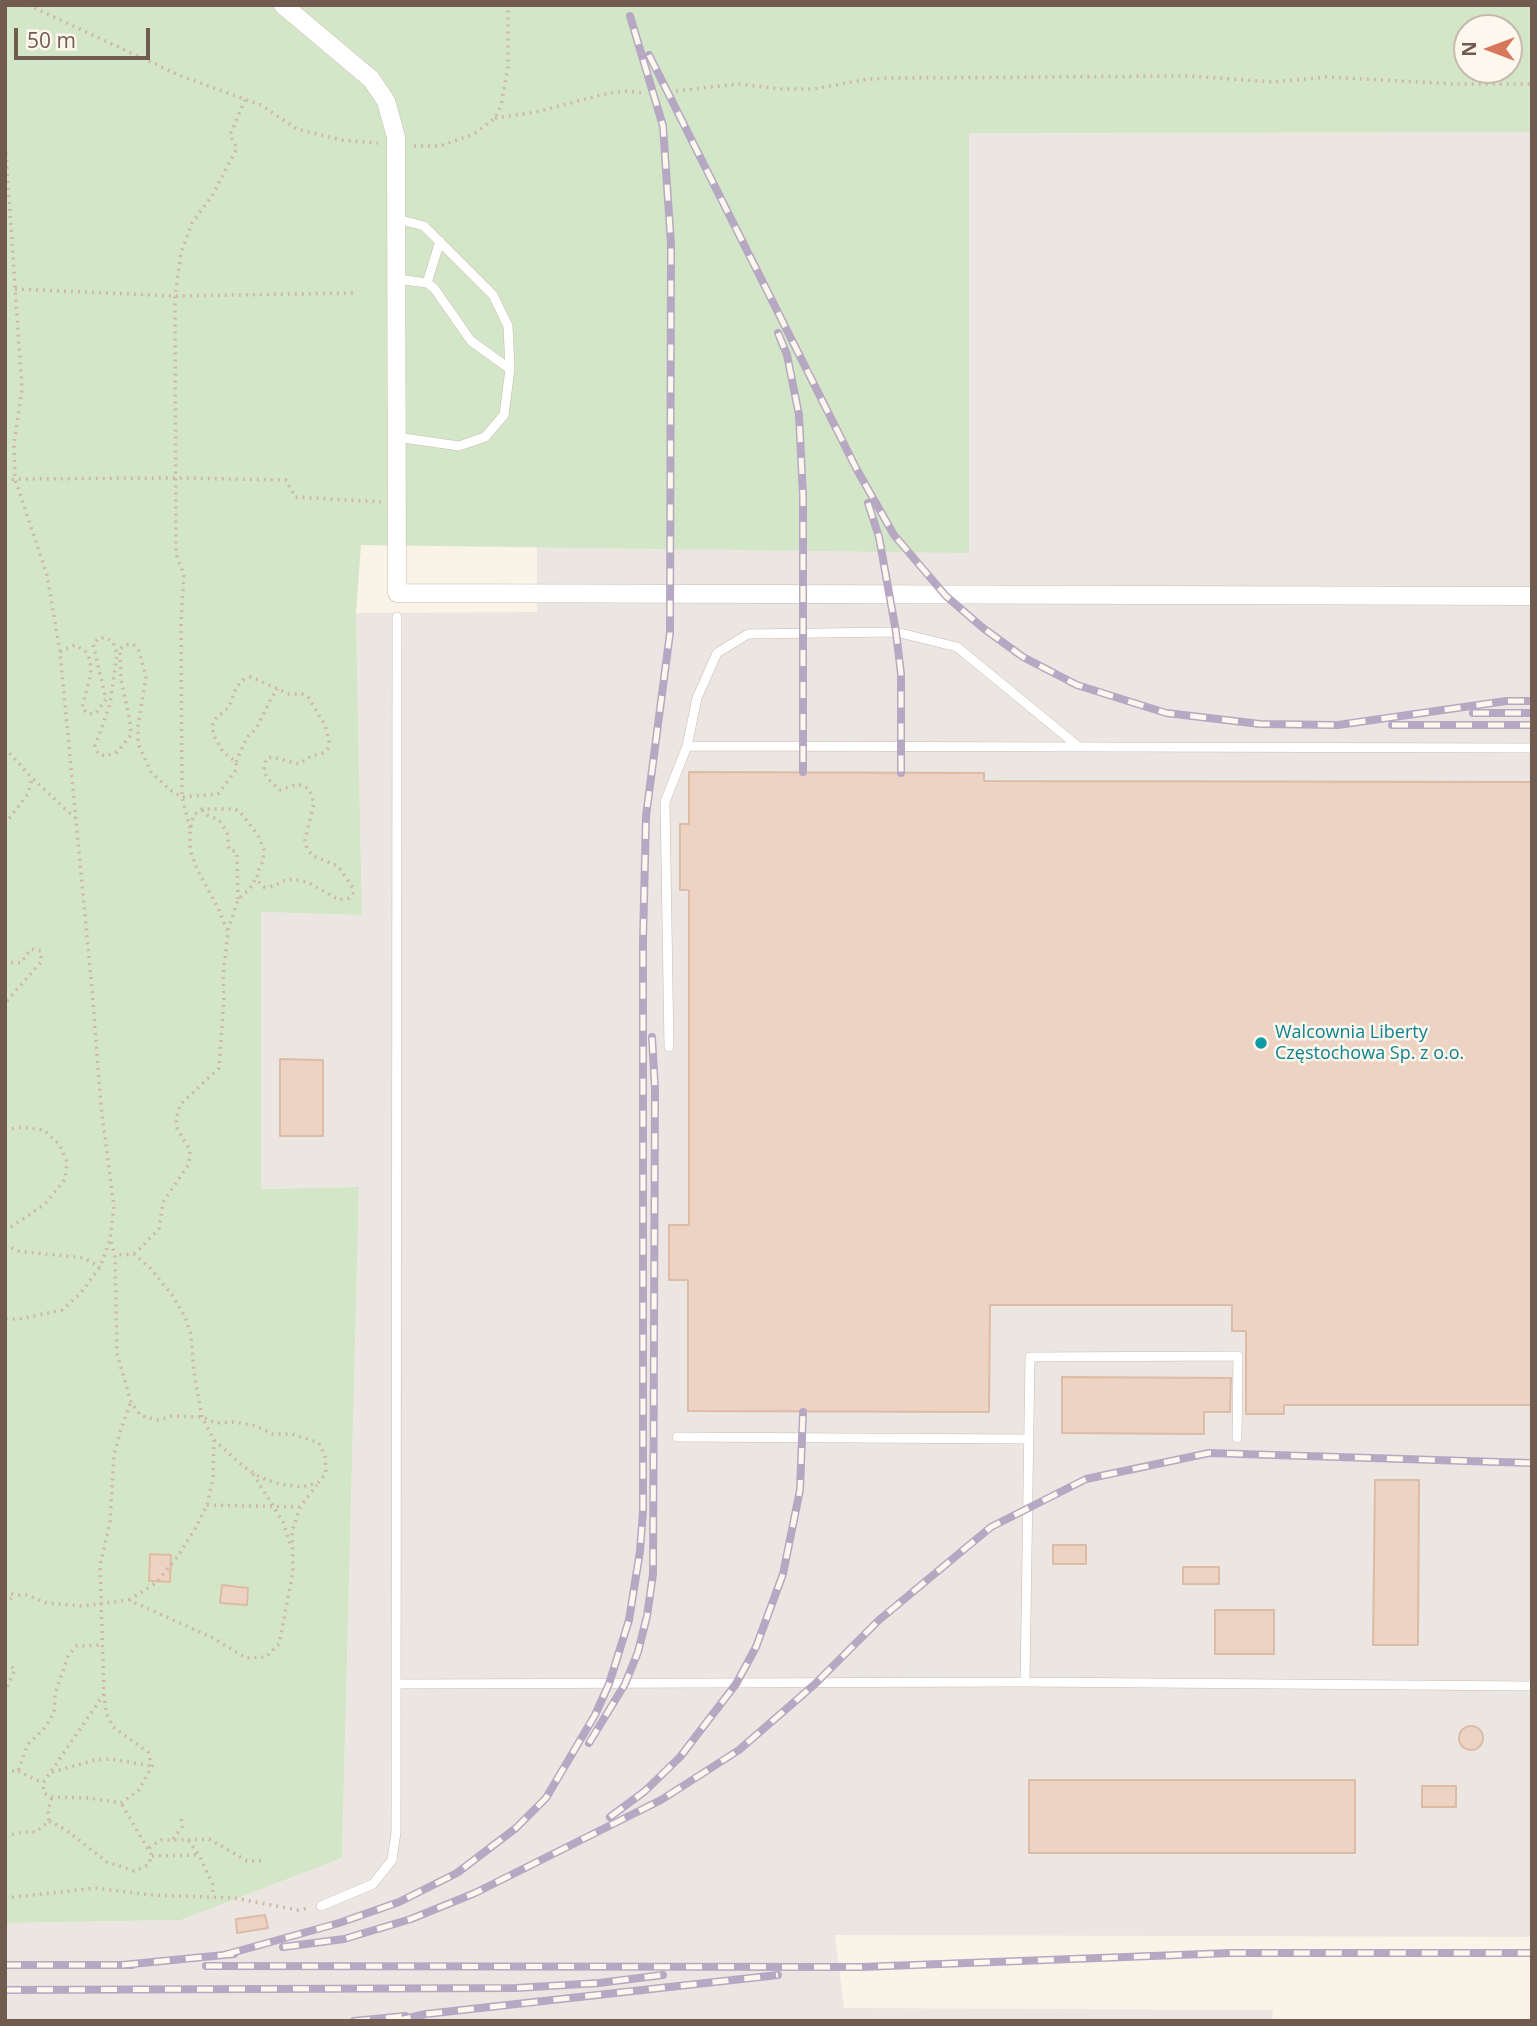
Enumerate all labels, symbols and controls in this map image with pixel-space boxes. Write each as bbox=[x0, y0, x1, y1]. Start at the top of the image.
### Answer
scale bar bbox=[18, 14, 154, 58]
north arrow bbox=[1453, 14, 1523, 84]
text: 50 m bbox=[27, 26, 76, 54]
text: N bbox=[1456, 41, 1482, 57]
place label: Walcownia Liberty Częstochowa Sp. z o.o. bbox=[1275, 1022, 1464, 1064]
marker: Walcownia Liberty Częstochowa Sp. z o.o. bbox=[1253, 1035, 1269, 1051]

